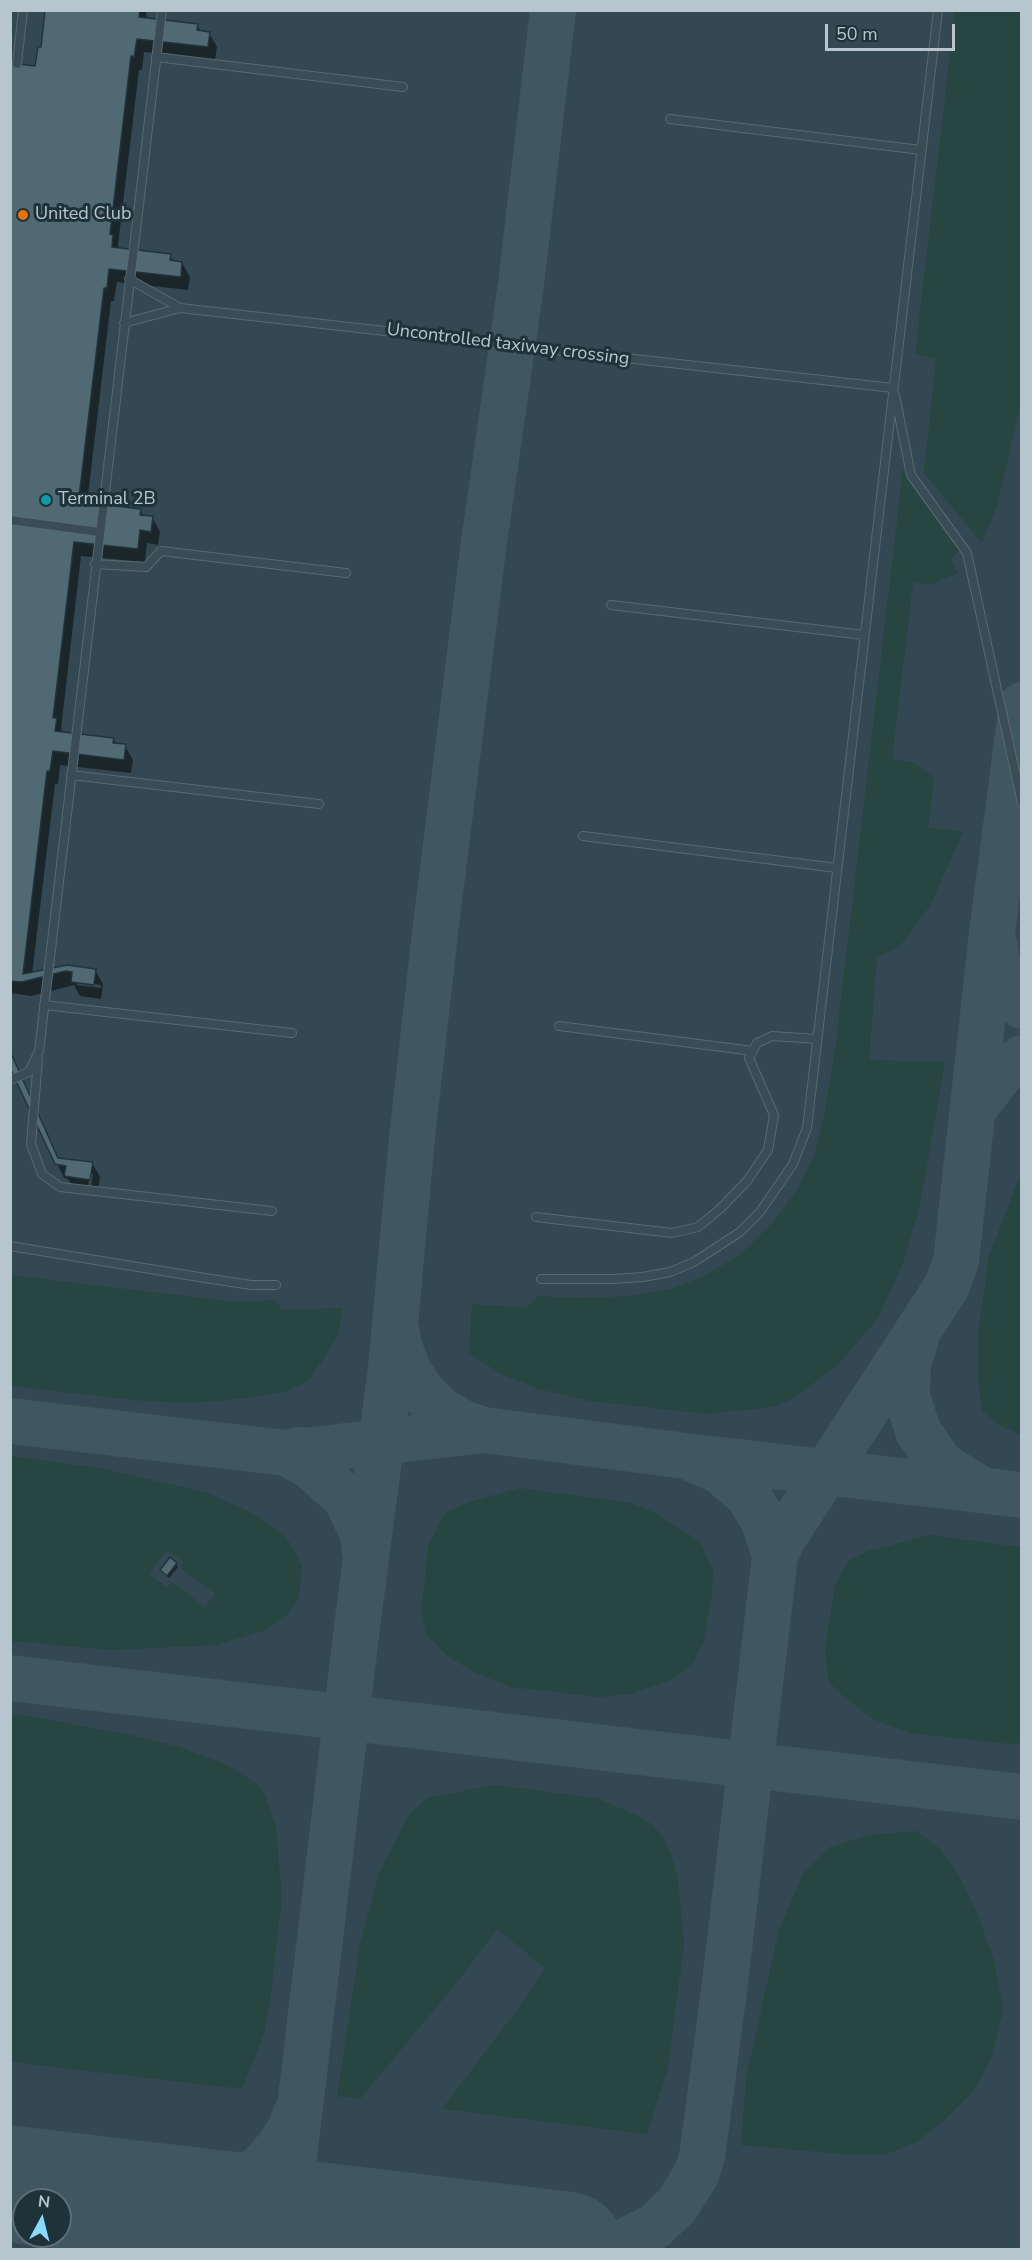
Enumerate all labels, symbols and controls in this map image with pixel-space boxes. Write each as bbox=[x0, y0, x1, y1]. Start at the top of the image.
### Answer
scale bar bbox=[828, 12, 958, 50]
text: 50 m bbox=[836, 22, 878, 46]
place label: United Club bbox=[35, 204, 131, 226]
marker: United Club bbox=[16, 208, 30, 222]
street label: Uncontrolled taxiway crossing bbox=[385, 319, 631, 371]
place label: Terminal 2B bbox=[58, 489, 156, 511]
marker: Terminal 2B bbox=[39, 493, 53, 507]
north arrow bbox=[12, 2188, 72, 2248]
text: N bbox=[37, 2190, 51, 2214]

